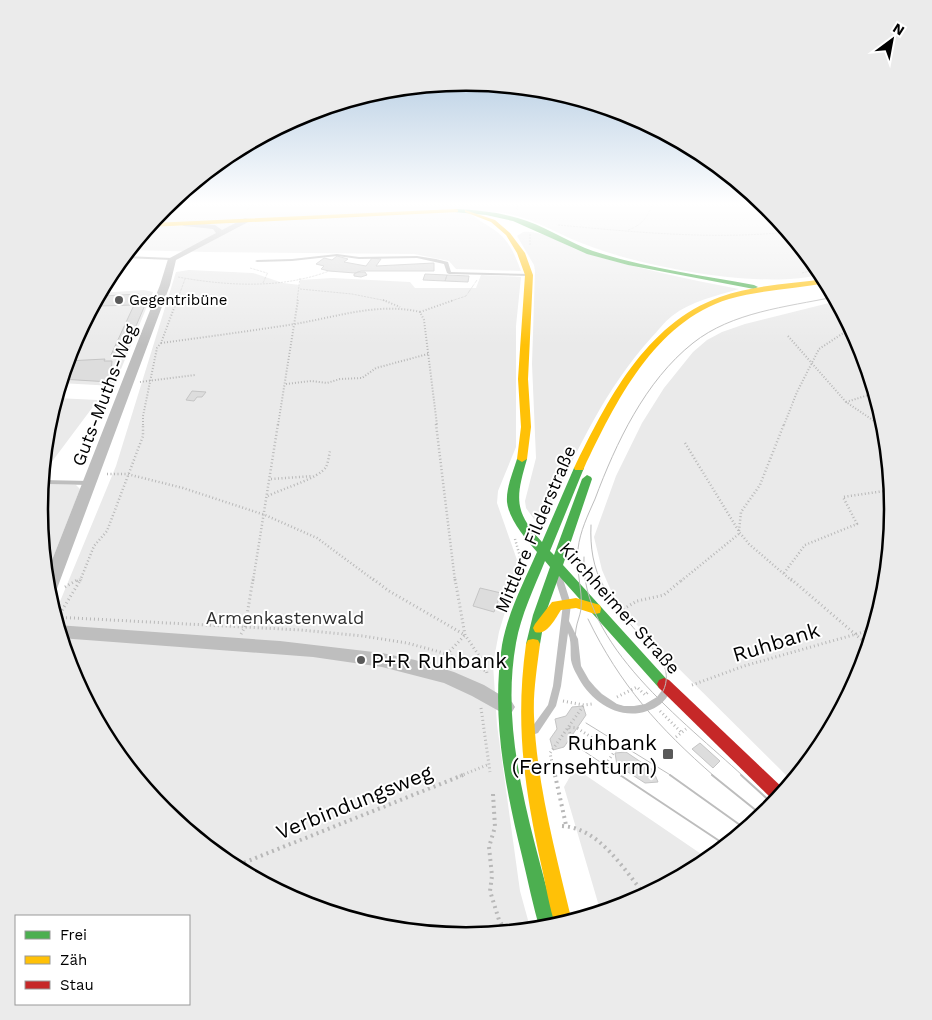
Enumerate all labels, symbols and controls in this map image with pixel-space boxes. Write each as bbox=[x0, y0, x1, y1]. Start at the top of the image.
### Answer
north arrow bbox=[867, 15, 917, 65]
text: N bbox=[890, 19, 908, 39]
place label: Gegentribüne bbox=[129, 291, 227, 309]
marker: Gegentribüne bbox=[113, 294, 125, 306]
street label: Guts-Muths-Weg bbox=[67, 321, 141, 469]
street label: Mittlere Filderstraße bbox=[490, 442, 580, 616]
street label: Kirchheimer Straße bbox=[555, 538, 685, 678]
park label: Armenkastenwald bbox=[206, 607, 364, 628]
street label: Ruhbank bbox=[729, 617, 823, 667]
place label: P+R Ruhbank bbox=[371, 648, 507, 673]
marker: P+R Ruhbank bbox=[355, 654, 367, 666]
place label: Ruhbank (Fernsehturm) bbox=[512, 730, 657, 779]
marker: Ruhbank (Fernsehturm) bbox=[661, 747, 675, 761]
street label: Verbindungsweg bbox=[272, 759, 437, 845]
legend bbox=[15, 915, 190, 1005]
text: Frei bbox=[60, 926, 87, 944]
text: Zäh bbox=[60, 951, 87, 969]
text: Stau bbox=[60, 976, 94, 994]

